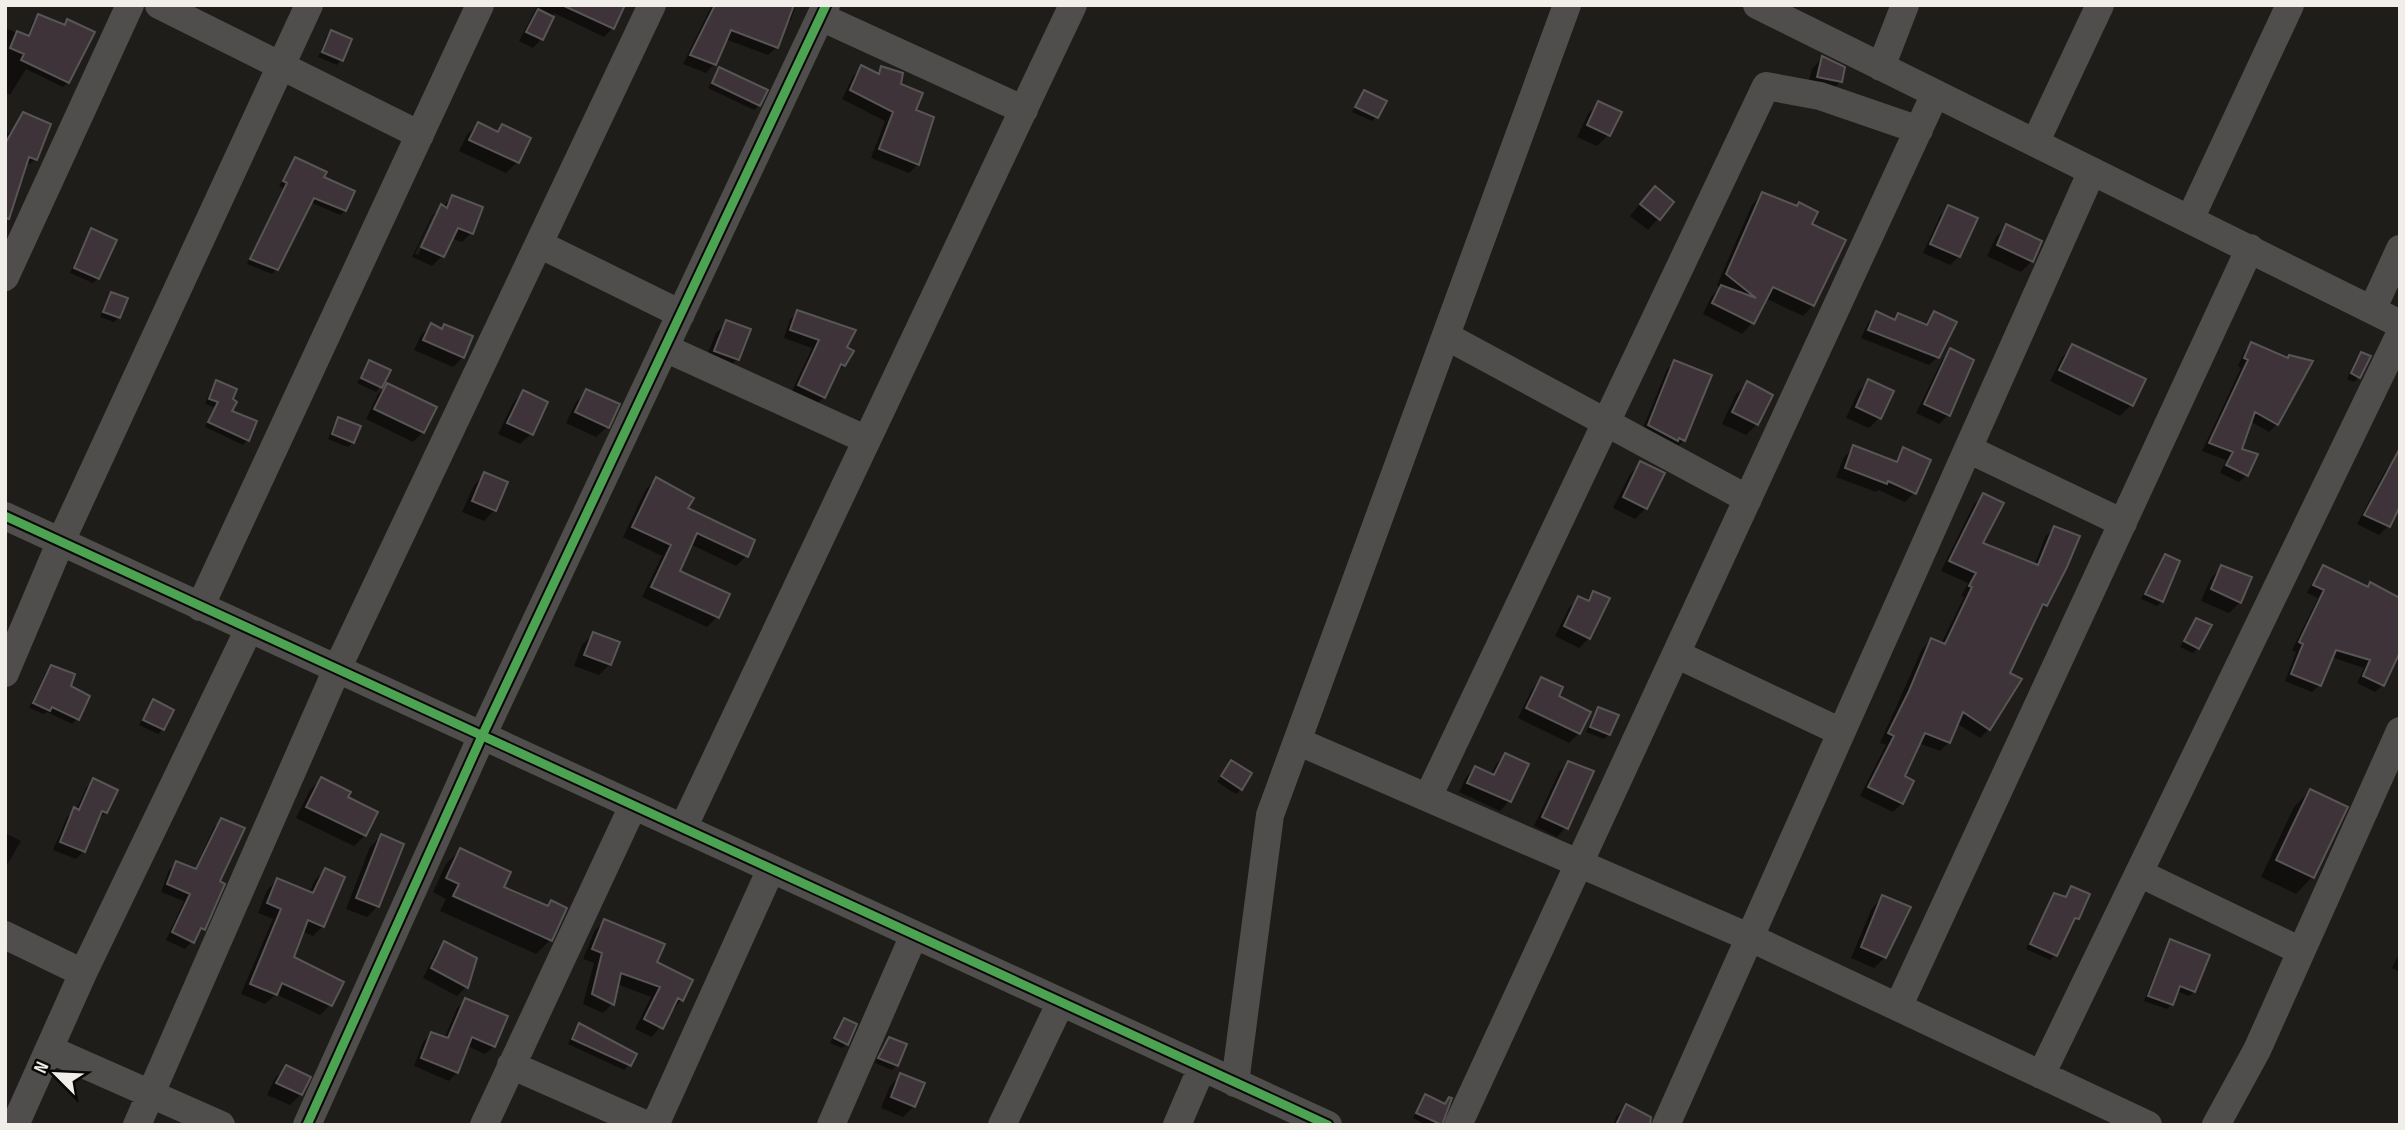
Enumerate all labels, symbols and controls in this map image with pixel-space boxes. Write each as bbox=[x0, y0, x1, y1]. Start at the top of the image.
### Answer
north arrow bbox=[21, 1039, 91, 1109]
text: N bbox=[29, 1058, 54, 1077]

